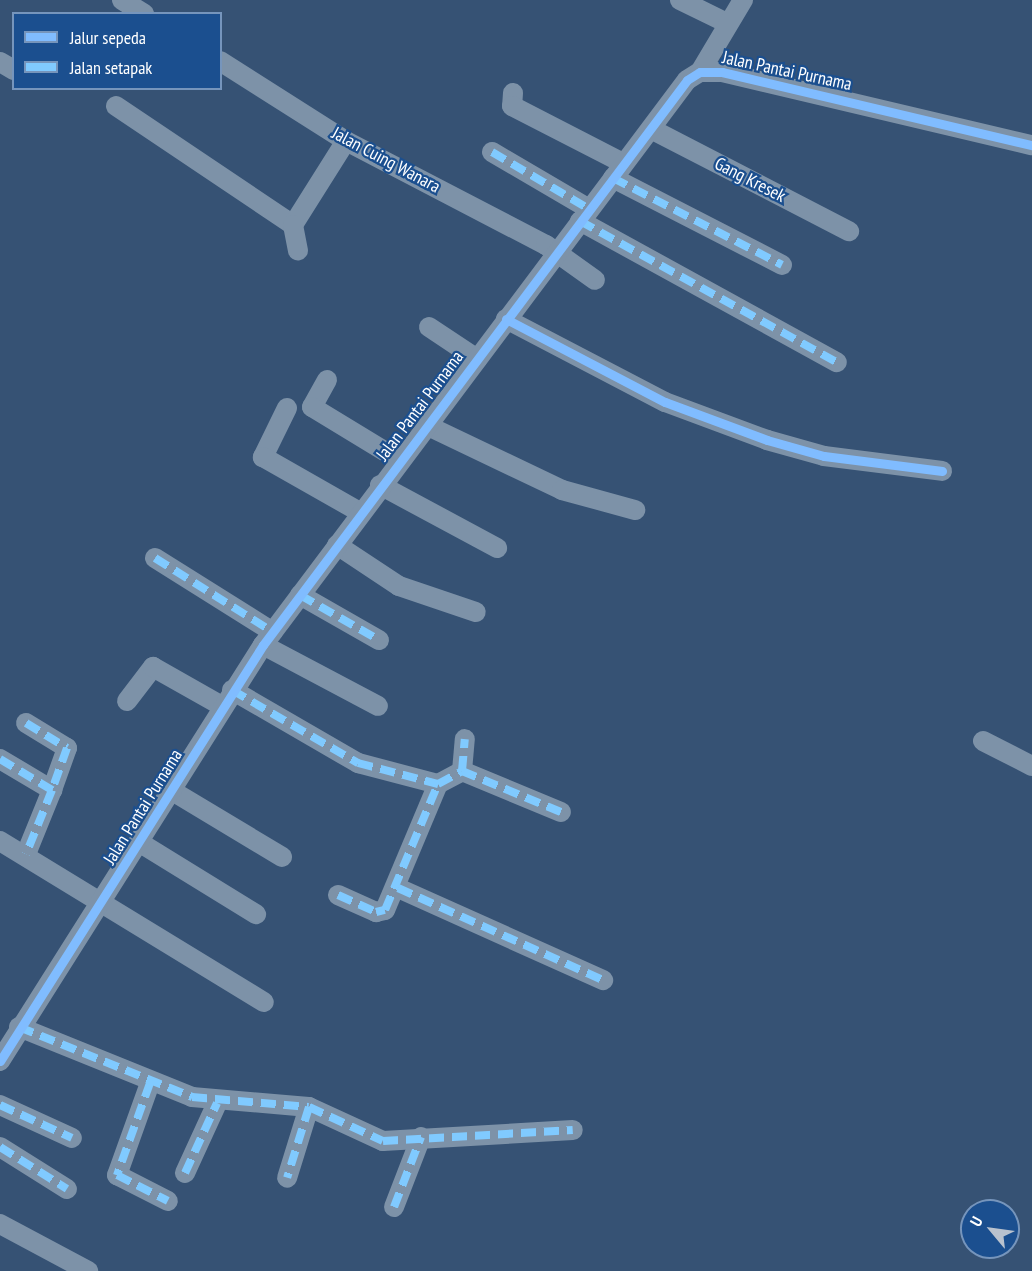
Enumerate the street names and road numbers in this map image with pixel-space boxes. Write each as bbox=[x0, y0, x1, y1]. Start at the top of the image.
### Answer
street label: Jalan Pantai Purnama bbox=[720, 47, 854, 95]
street label: Jalan Cuing Wanara bbox=[328, 122, 444, 198]
street label: Gang Kresek bbox=[711, 153, 789, 207]
street label: Jalan Pantai Purnama bbox=[372, 347, 468, 465]
street label: Jalan Pantai Purnama bbox=[99, 745, 187, 869]

